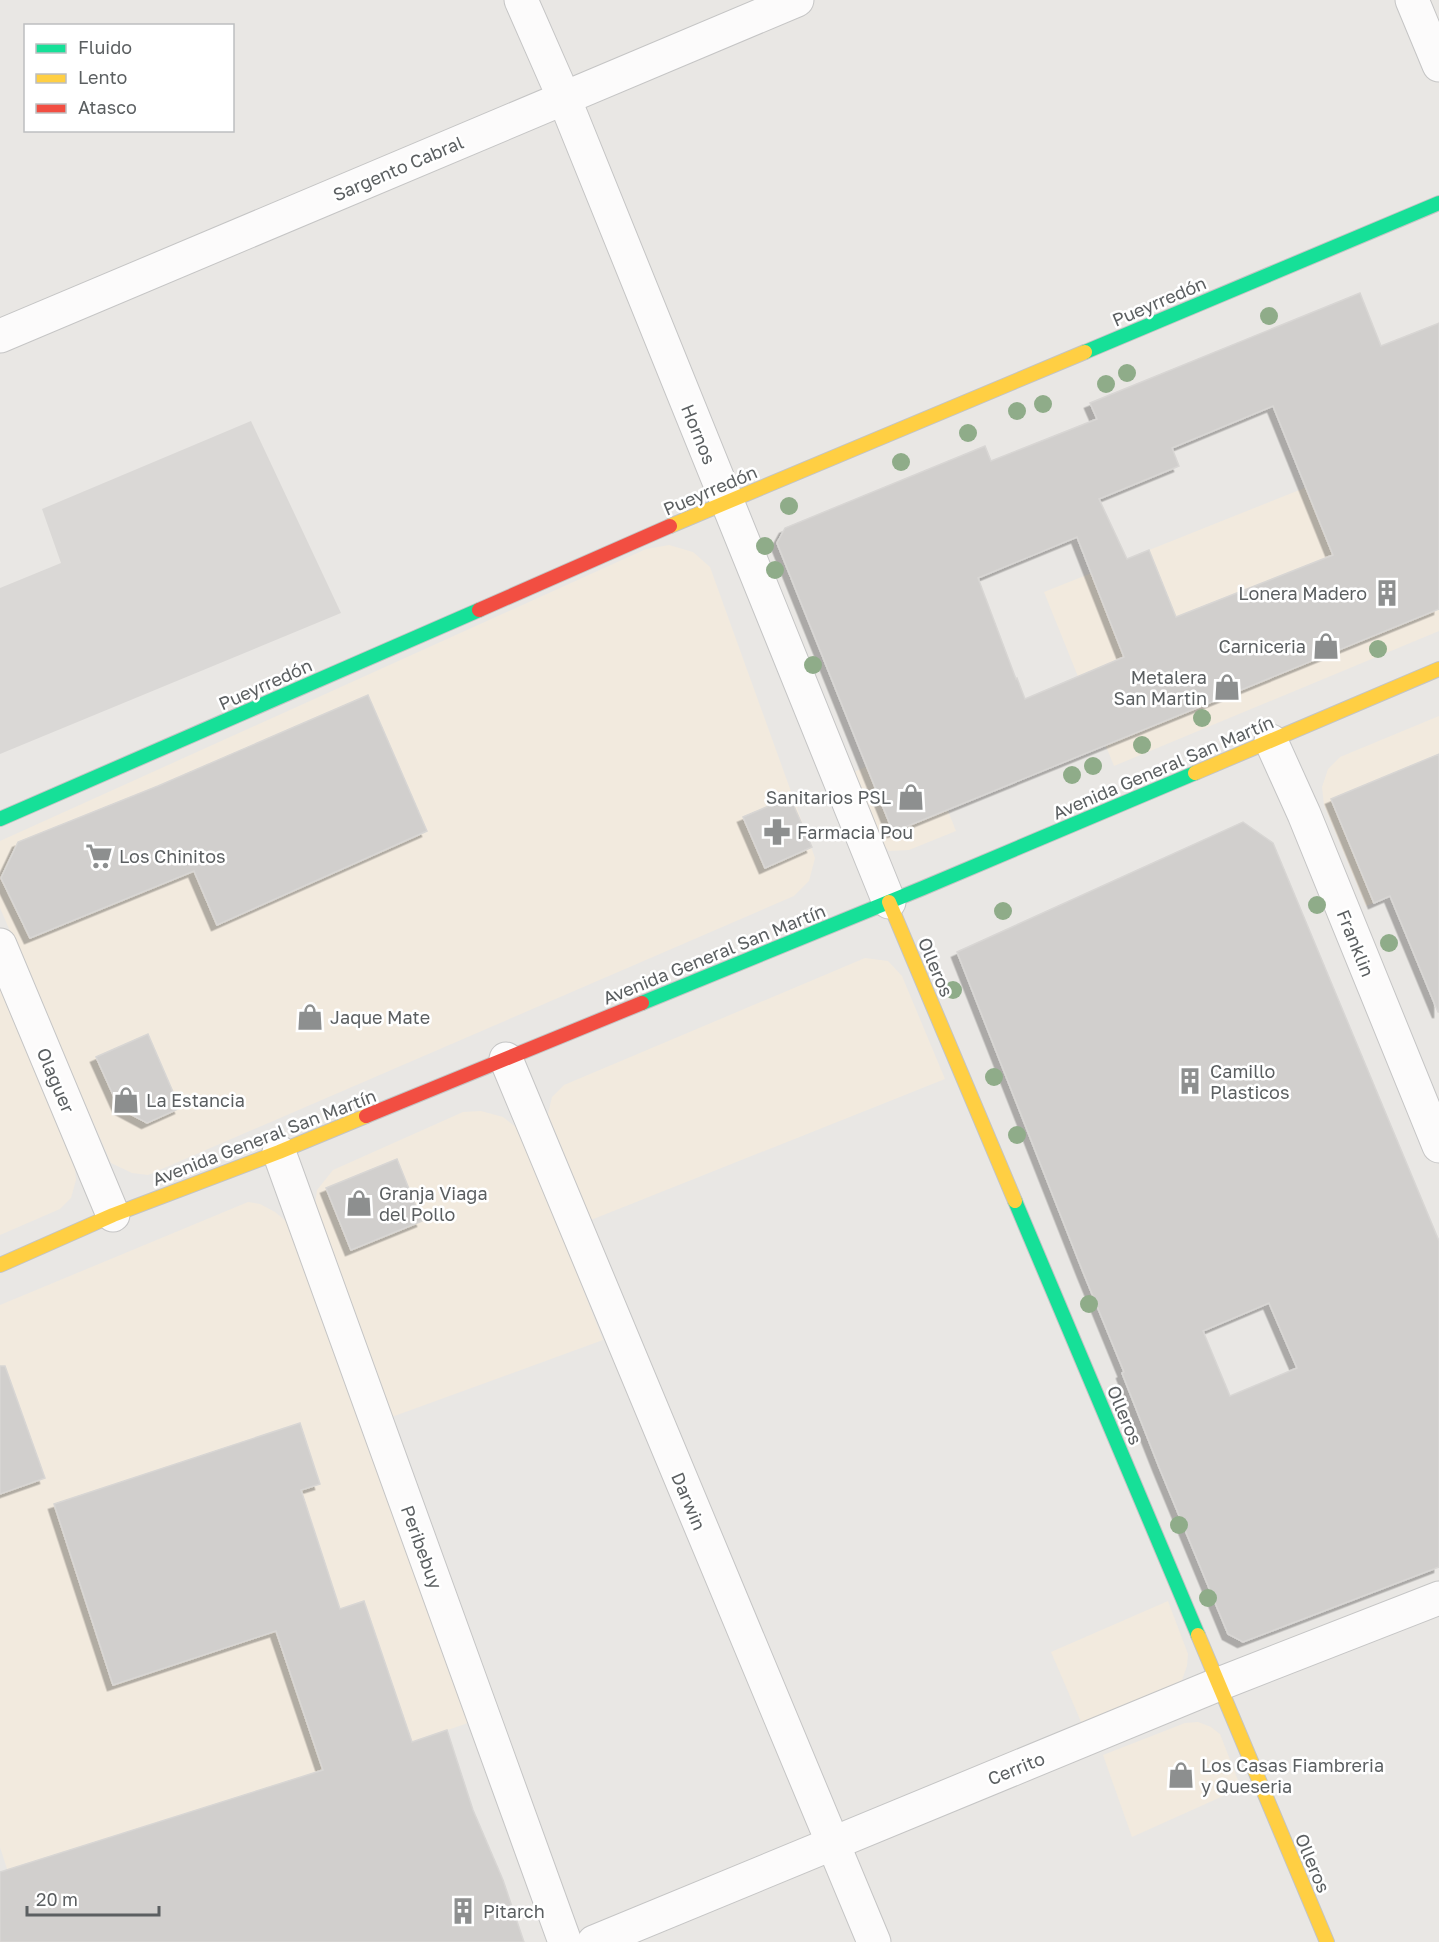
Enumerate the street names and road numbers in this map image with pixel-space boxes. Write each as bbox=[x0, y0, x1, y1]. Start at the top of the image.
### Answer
street label: Sargento Cabral bbox=[329, 130, 467, 205]
street label: Pueyrredón bbox=[1109, 271, 1209, 331]
street label: Hornos bbox=[677, 401, 721, 467]
street label: Pueyrredón bbox=[660, 460, 760, 520]
street label: Pueyrredón bbox=[215, 654, 315, 714]
street label: Avenida General San Martín bbox=[1049, 710, 1277, 824]
street label: Avenida General San Martín bbox=[600, 899, 828, 1009]
street label: Franklin bbox=[1333, 906, 1379, 980]
street label: Olleros bbox=[914, 934, 958, 1000]
street label: Olaguer bbox=[32, 1044, 80, 1116]
street label: Avenida General San Martín bbox=[149, 1084, 379, 1190]
street label: Olleros bbox=[1103, 1382, 1147, 1448]
street label: Darwin bbox=[667, 1469, 711, 1533]
street label: Peribebuy bbox=[397, 1502, 447, 1592]
street label: Cerrito bbox=[984, 1747, 1048, 1789]
street label: Olleros bbox=[1291, 1830, 1335, 1896]

